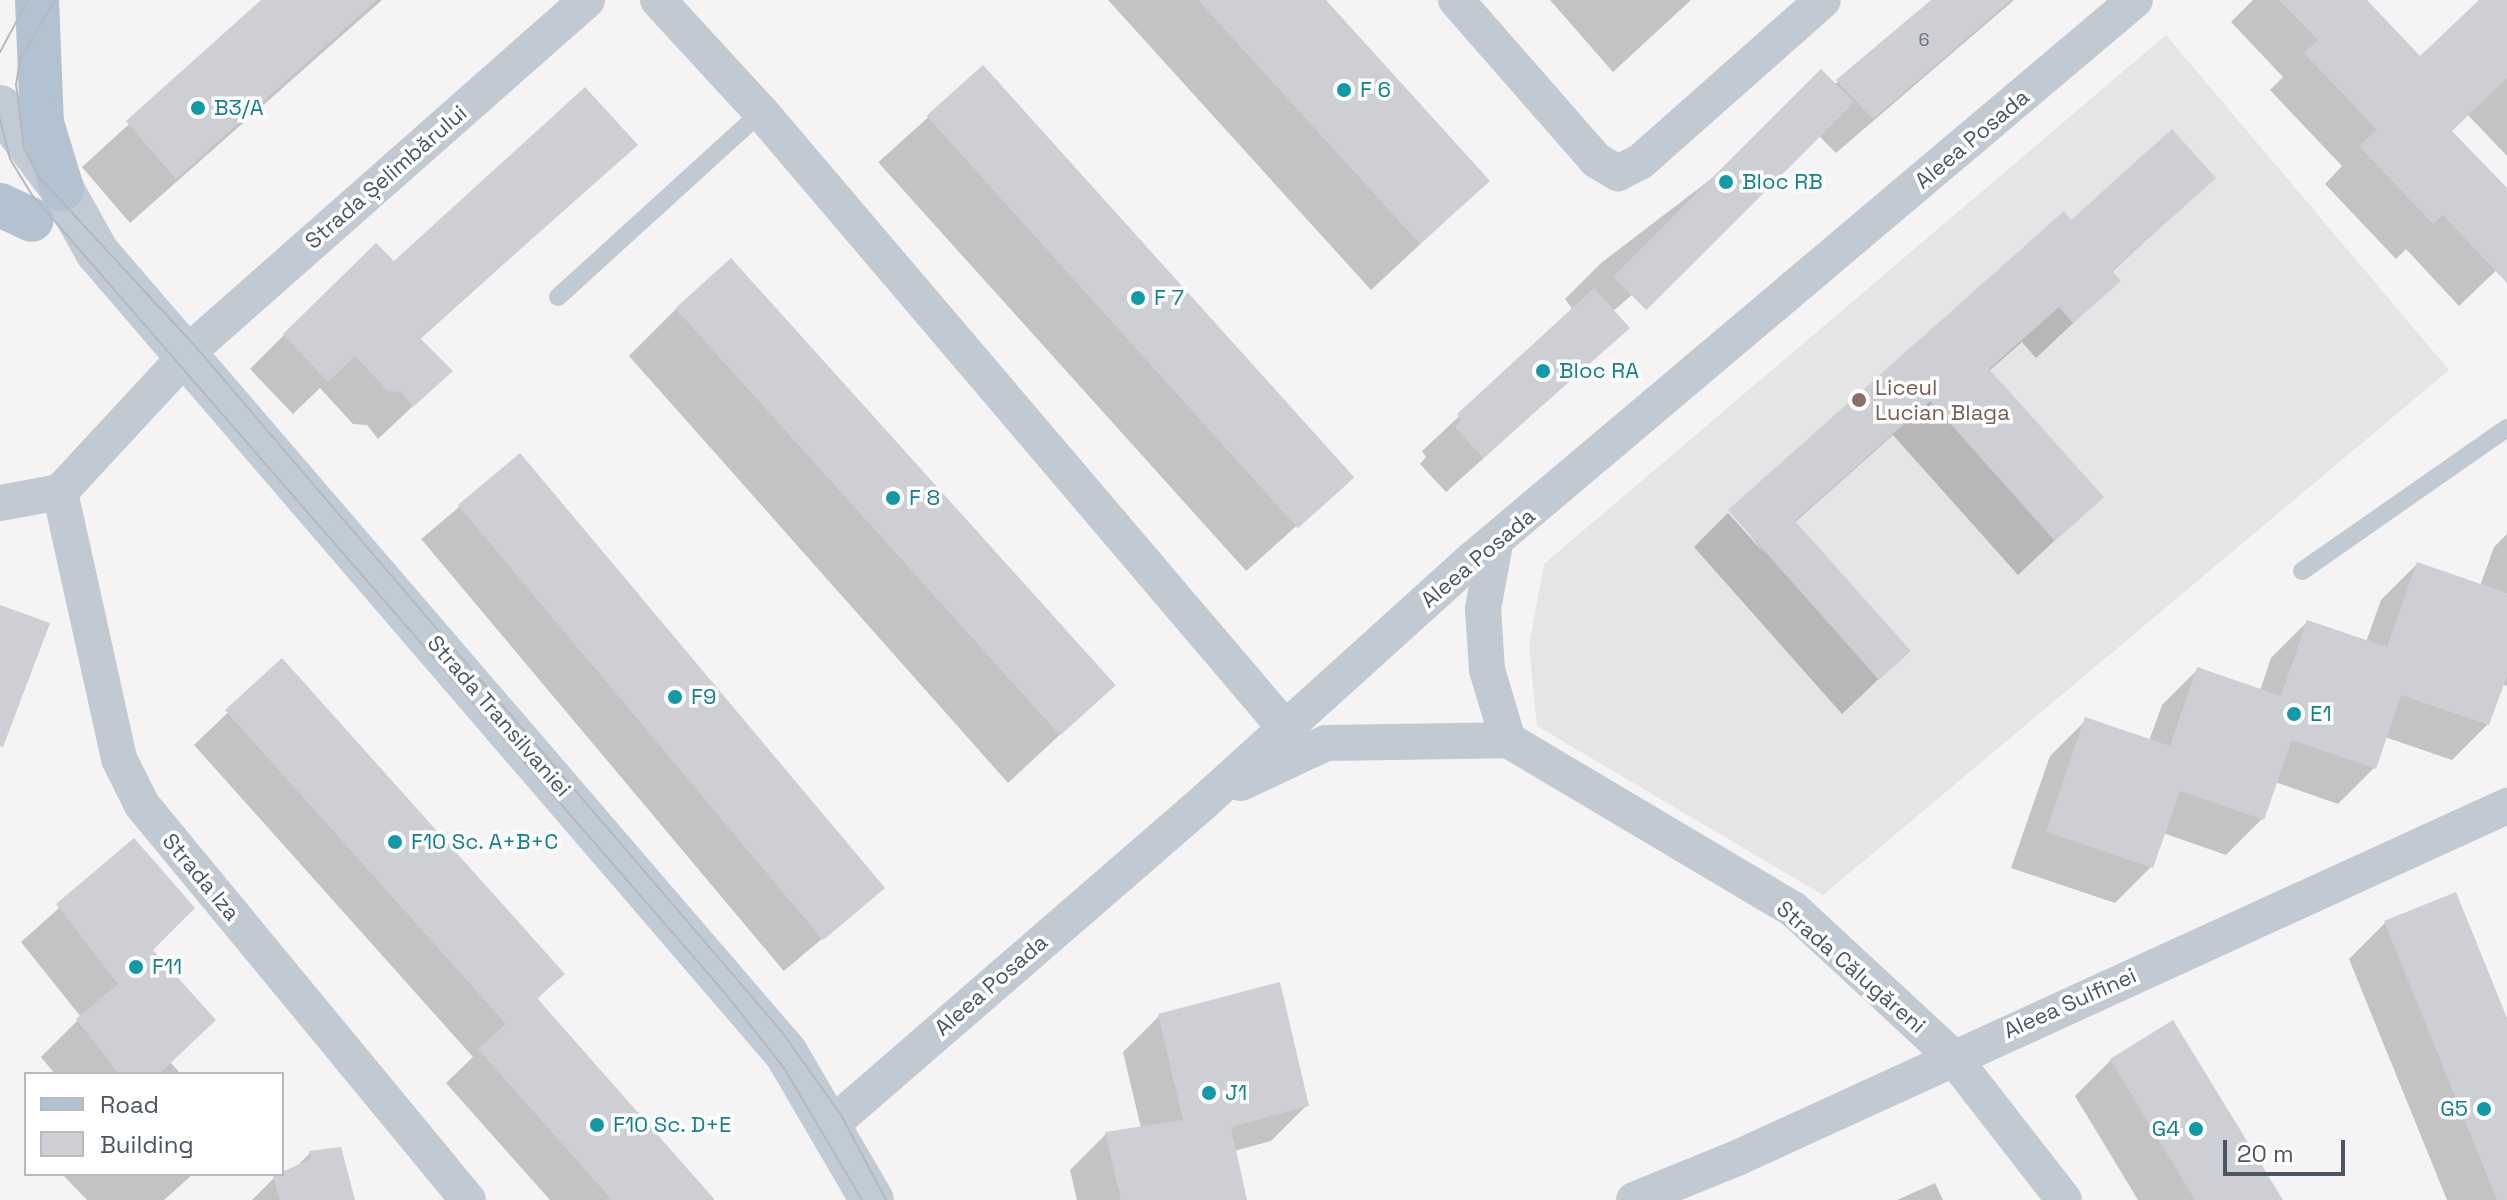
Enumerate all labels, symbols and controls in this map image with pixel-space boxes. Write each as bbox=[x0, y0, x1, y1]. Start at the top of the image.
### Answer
house number: 6 bbox=[1918, 29, 1930, 51]
place label: F 6 bbox=[1360, 77, 1391, 103]
marker: F 6 bbox=[1335, 81, 1353, 99]
street label: Aleea Posada bbox=[1910, 84, 2034, 194]
place label: B3/A bbox=[214, 95, 264, 121]
marker: B3/A bbox=[189, 99, 207, 117]
street label: Strada Șelimbărului bbox=[300, 100, 472, 254]
place label: Bloc RB bbox=[1742, 169, 1823, 195]
marker: Bloc RB bbox=[1717, 173, 1735, 191]
place label: F 7 bbox=[1154, 285, 1184, 311]
marker: F 7 bbox=[1129, 289, 1147, 307]
place label: Bloc RA bbox=[1559, 358, 1639, 384]
marker: Bloc RA bbox=[1534, 362, 1552, 380]
place label: Liceul Lucian Blaga bbox=[1875, 374, 2010, 426]
marker: Liceul Lucian Blaga bbox=[1850, 391, 1868, 409]
place label: F 8 bbox=[909, 485, 940, 511]
marker: F 8 bbox=[884, 489, 902, 507]
street label: Aleea Posada bbox=[1416, 503, 1540, 613]
street label: Strada Transilvaniei bbox=[422, 630, 576, 802]
place label: F9 bbox=[691, 684, 716, 710]
marker: F9 bbox=[666, 688, 684, 706]
place label: E1 bbox=[2310, 701, 2332, 727]
marker: E1 bbox=[2285, 705, 2303, 723]
street label: Strada Iza bbox=[157, 828, 245, 926]
place label: F10 Sc. A+B+C bbox=[411, 829, 559, 855]
marker: F10 Sc. A+B+C bbox=[386, 833, 404, 851]
street label: Strada Călugăreni bbox=[1771, 895, 1931, 1039]
street label: Aleea Posada bbox=[929, 929, 1053, 1041]
place label: F11 bbox=[152, 954, 182, 980]
marker: F11 bbox=[127, 958, 145, 976]
street label: Aleea Sulfinei bbox=[2000, 962, 2140, 1044]
legend bbox=[24, 1072, 284, 1176]
place label: J1 bbox=[1225, 1080, 1247, 1106]
marker: J1 bbox=[1200, 1084, 1218, 1102]
text: Road bbox=[100, 1089, 159, 1120]
place label: G5 bbox=[2440, 1096, 2468, 1122]
marker: G5 bbox=[2475, 1100, 2493, 1118]
place label: F10 Sc. D+E bbox=[613, 1112, 732, 1138]
marker: F10 Sc. D+E bbox=[588, 1116, 606, 1134]
place label: G4 bbox=[2152, 1116, 2180, 1142]
marker: G4 bbox=[2187, 1120, 2205, 1138]
scale bar bbox=[2227, 1124, 2349, 1174]
text: Building bbox=[100, 1129, 194, 1160]
text: 20 m bbox=[2237, 1138, 2294, 1169]

